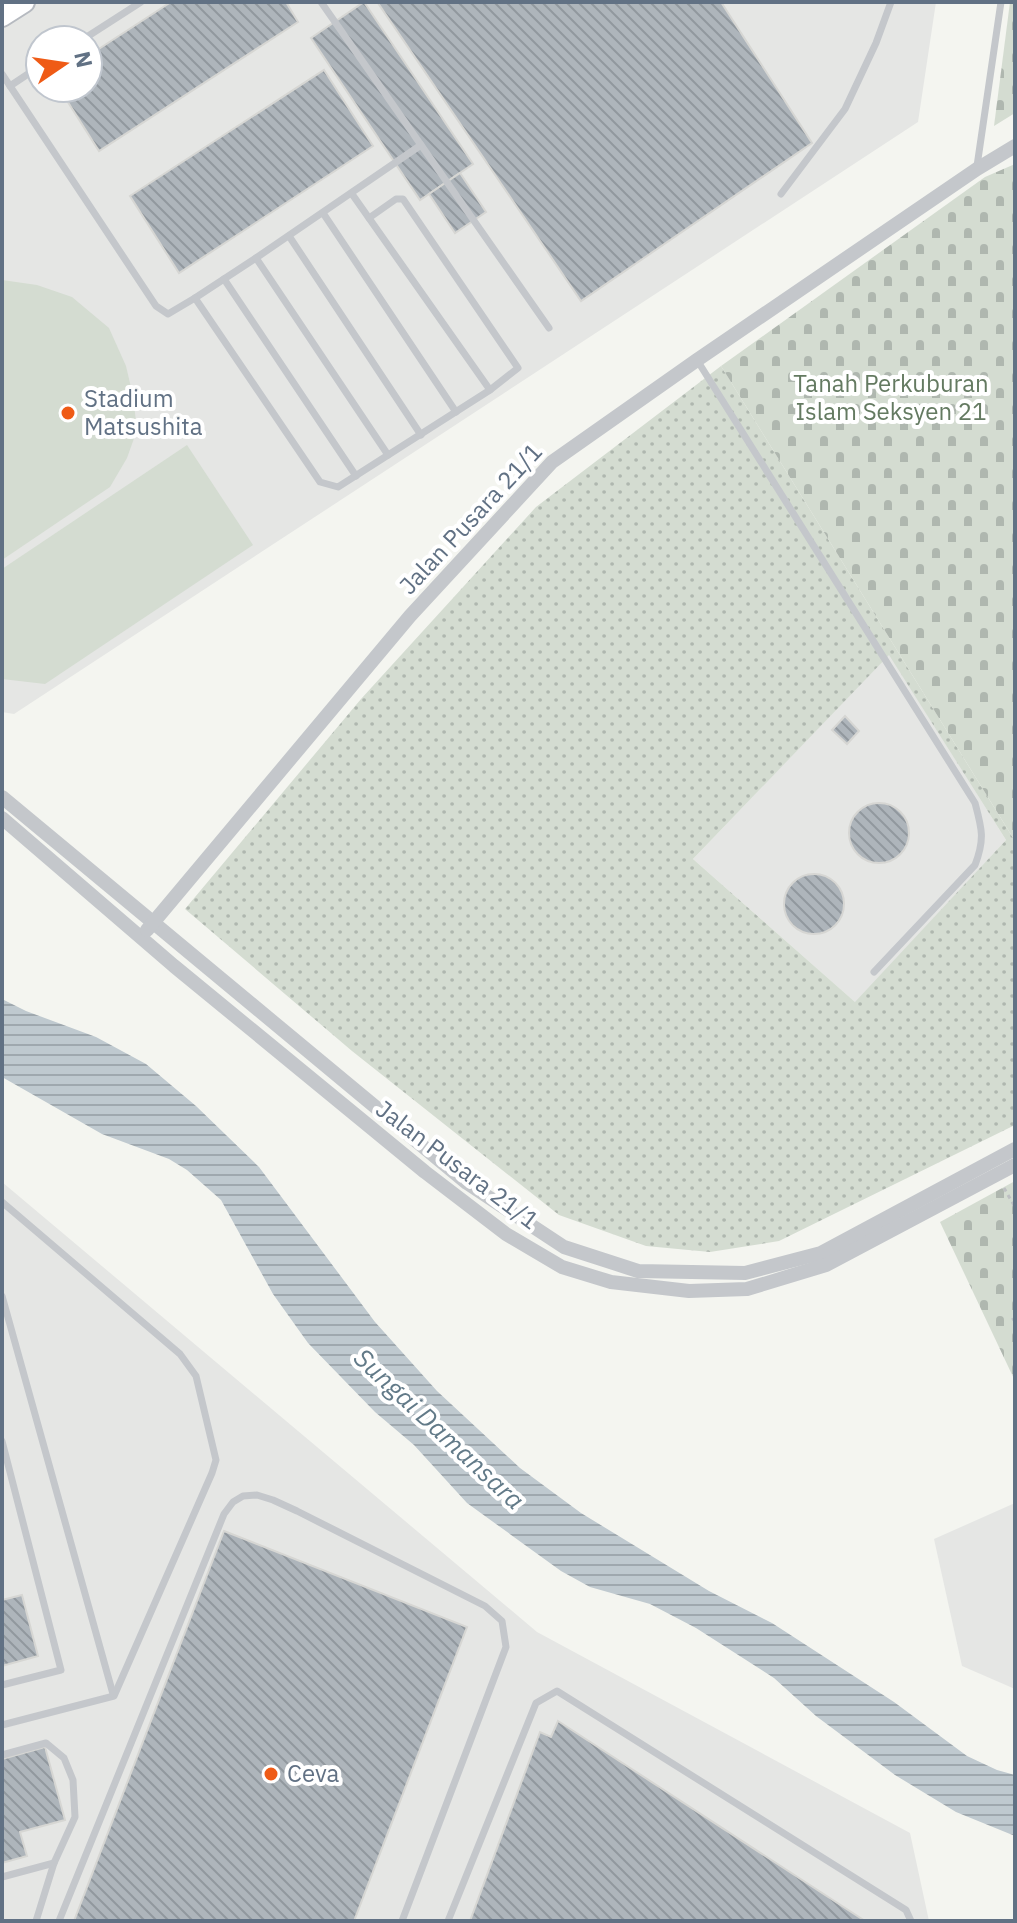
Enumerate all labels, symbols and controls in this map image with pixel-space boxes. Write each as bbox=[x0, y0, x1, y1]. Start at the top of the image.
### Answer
north arrow bbox=[24, 24, 104, 104]
text: N bbox=[68, 48, 100, 70]
park label: Tanah Perkuburan Islam Seksyen 21 bbox=[793, 367, 989, 427]
place label: Stadium Matsushita bbox=[84, 382, 203, 442]
marker: Stadium Matsushita bbox=[59, 404, 77, 422]
street label: Jalan Pusara 21/1 bbox=[392, 436, 549, 601]
street label: Jalan Pusara 21/1 bbox=[370, 1092, 545, 1236]
water label: Sungai Damansara bbox=[347, 1340, 532, 1516]
place label: Ceva bbox=[287, 1757, 339, 1789]
marker: Ceva bbox=[262, 1765, 280, 1783]

